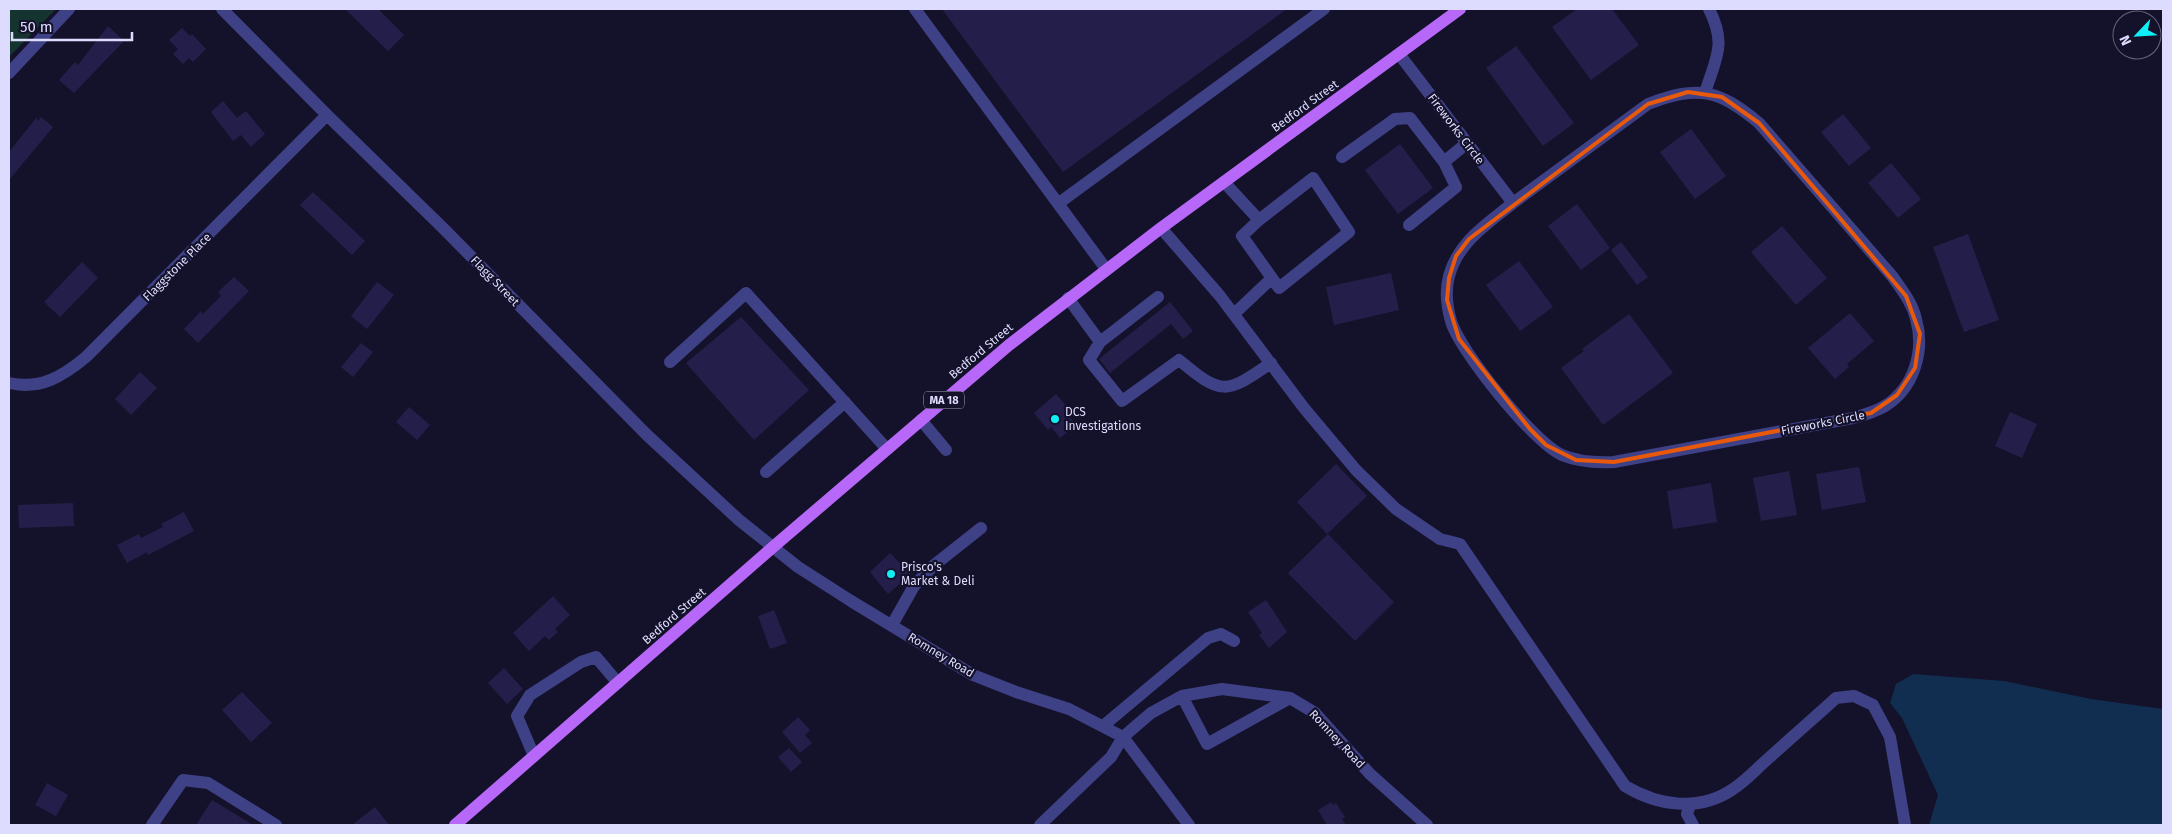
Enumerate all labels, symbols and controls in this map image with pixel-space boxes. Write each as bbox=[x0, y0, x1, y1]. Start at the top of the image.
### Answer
scale bar bbox=[12, 10, 132, 42]
north arrow bbox=[2112, 10, 2162, 60]
text: 50 m bbox=[20, 18, 53, 36]
text: N bbox=[2116, 32, 2135, 48]
street label: Bedford Street bbox=[1269, 77, 1342, 135]
street label: Fireworks Circle bbox=[1425, 91, 1487, 167]
street label: Flaggstone Place bbox=[140, 230, 214, 304]
street label: Flagg Street bbox=[468, 253, 523, 309]
street label: Bedford Street bbox=[946, 320, 1016, 382]
road number: MA 18 bbox=[924, 392, 964, 408]
place label: DCS Investigations bbox=[1065, 405, 1142, 433]
street label: Fireworks Circle bbox=[1780, 408, 1866, 438]
marker: DCS Investigations bbox=[1049, 413, 1061, 425]
place label: Prisco's Market & Deli bbox=[901, 560, 975, 588]
marker: Prisco's Market & Deli bbox=[885, 568, 897, 580]
street label: Bedford Street bbox=[640, 584, 709, 647]
street label: Romney Road bbox=[905, 630, 977, 680]
street label: Romney Road bbox=[1306, 707, 1368, 771]

